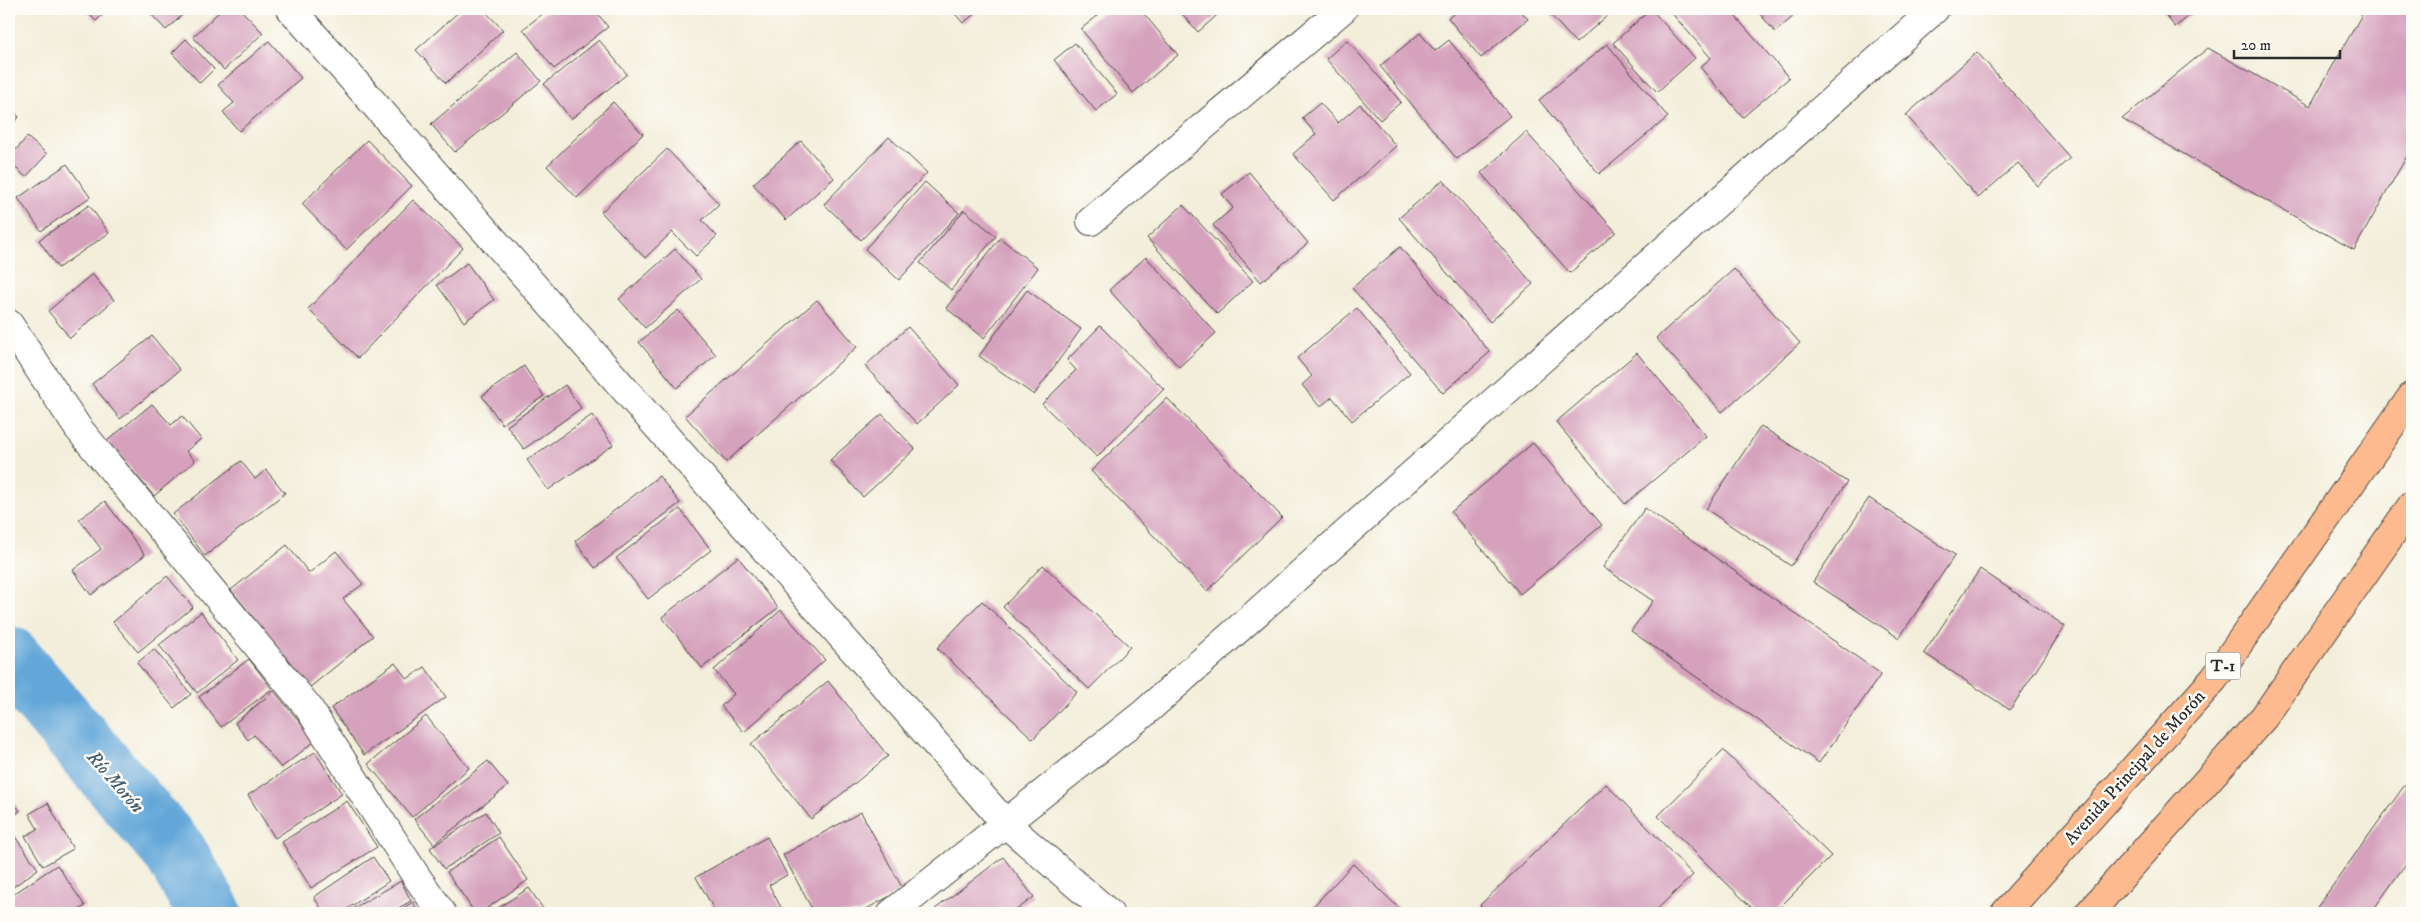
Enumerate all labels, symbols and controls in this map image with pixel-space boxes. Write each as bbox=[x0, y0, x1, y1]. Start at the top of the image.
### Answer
scale bar bbox=[2234, 28, 2340, 60]
text: 20 m bbox=[2241, 36, 2271, 55]
road number: T-1 bbox=[2206, 652, 2240, 679]
street label: Avenida Principal de Morón bbox=[2060, 686, 2211, 850]
water label: Río Morón bbox=[81, 745, 149, 818]

